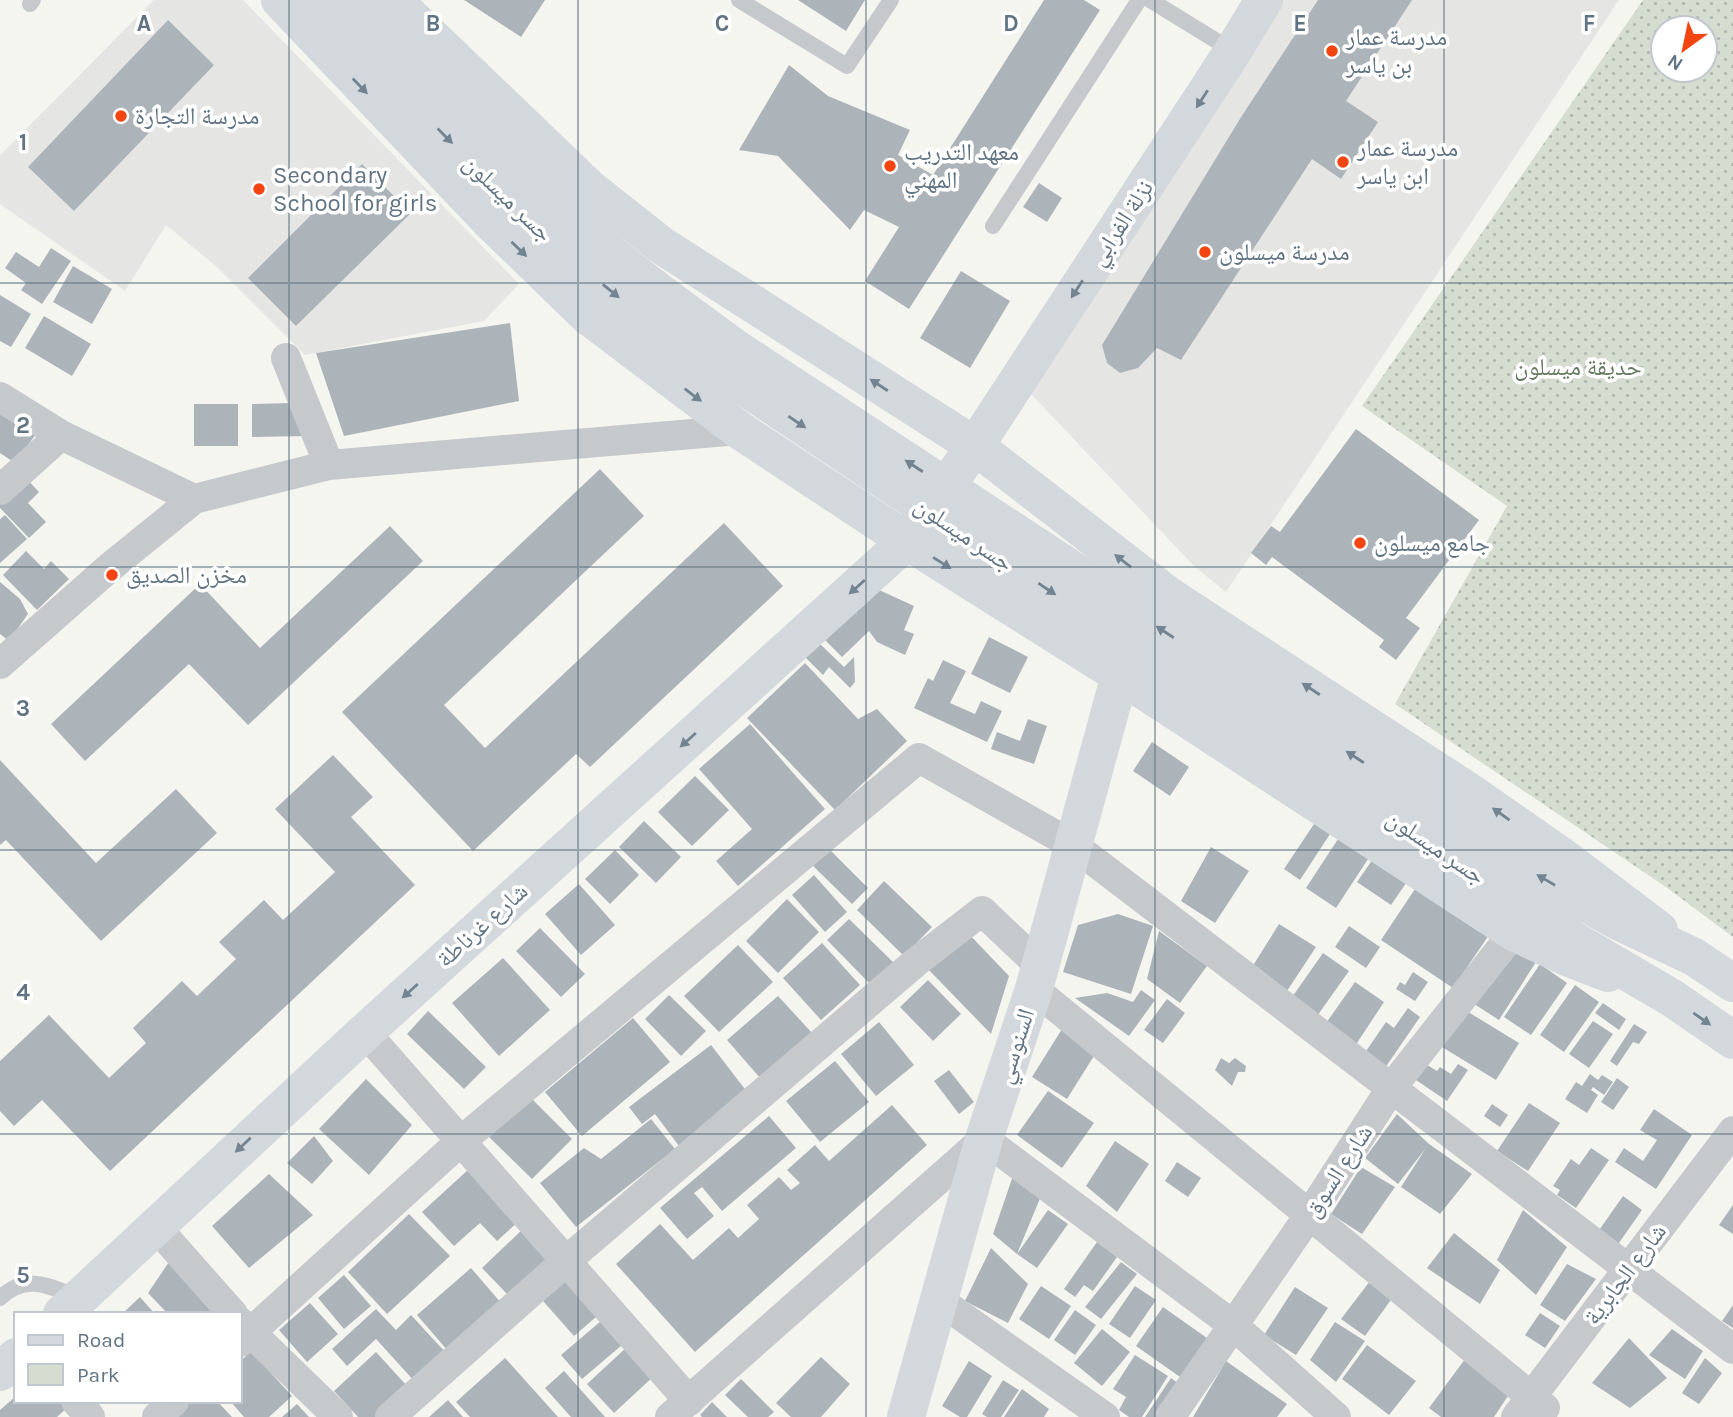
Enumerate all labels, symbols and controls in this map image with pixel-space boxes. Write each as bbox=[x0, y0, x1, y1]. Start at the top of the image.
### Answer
text: A bbox=[137, 10, 151, 37]
text: B bbox=[426, 10, 440, 37]
text: C bbox=[715, 10, 729, 37]
text: D bbox=[1003, 10, 1019, 37]
text: E bbox=[1293, 10, 1307, 37]
text: F bbox=[1583, 10, 1595, 37]
north arrow bbox=[1649, 14, 1719, 84]
place label: مدرسة عمار بن ياسر bbox=[1345, 23, 1447, 79]
marker: مدرسة عمار بن ياسر bbox=[1324, 43, 1340, 59]
text: N bbox=[1664, 49, 1687, 75]
one-way arrow bbox=[352, 77, 368, 95]
one-way arrow bbox=[1195, 90, 1209, 108]
place label: مدرسة التجارة bbox=[135, 102, 259, 130]
marker: مدرسة التجارة bbox=[113, 108, 129, 124]
one-way arrow bbox=[436, 127, 453, 144]
text: 1 bbox=[19, 129, 27, 156]
place label: مدرسة عمار ابن ياسر bbox=[1356, 134, 1458, 190]
place label: معهد التدريب المهني bbox=[904, 138, 1019, 199]
street label: جسر ميسلون bbox=[458, 149, 558, 247]
marker: مدرسة عمار ابن ياسر bbox=[1335, 154, 1351, 170]
marker: معهد التدريب المهني bbox=[882, 158, 898, 174]
place label: Secondary School for girls bbox=[273, 161, 437, 217]
street label: نزلة الفرابي bbox=[1083, 175, 1163, 274]
marker: Secondary School for girls bbox=[251, 181, 267, 197]
place label: مدرسة ميسلون bbox=[1219, 238, 1350, 266]
one-way arrow bbox=[510, 240, 527, 257]
marker: مدرسة ميسلون bbox=[1197, 244, 1213, 260]
one-way arrow bbox=[1071, 280, 1084, 299]
one-way arrow bbox=[602, 283, 619, 298]
park label: حديقة ميسلون bbox=[1514, 353, 1642, 381]
one-way arrow bbox=[870, 378, 889, 391]
one-way arrow bbox=[683, 388, 702, 402]
text: 2 bbox=[16, 412, 30, 439]
one-way arrow bbox=[787, 415, 806, 428]
one-way arrow bbox=[904, 460, 923, 473]
street label: جسر ميسلون bbox=[909, 491, 1019, 577]
place label: جامع ميسلون bbox=[1374, 529, 1490, 558]
marker: جامع ميسلون bbox=[1352, 535, 1368, 551]
one-way arrow bbox=[1115, 553, 1133, 568]
one-way arrow bbox=[932, 557, 952, 570]
place label: مخزن الصديق bbox=[126, 561, 247, 589]
marker: مخزن الصديق bbox=[104, 567, 120, 583]
one-way arrow bbox=[848, 579, 865, 594]
one-way arrow bbox=[1038, 582, 1056, 596]
one-way arrow bbox=[1156, 625, 1174, 639]
one-way arrow bbox=[1301, 682, 1321, 695]
text: 3 bbox=[16, 695, 30, 722]
one-way arrow bbox=[680, 731, 697, 747]
one-way arrow bbox=[1345, 750, 1365, 763]
street label: جسر ميسلون bbox=[1381, 804, 1491, 890]
one-way arrow bbox=[1492, 807, 1510, 821]
one-way arrow bbox=[1537, 874, 1556, 886]
street label: شارع غرناطة bbox=[431, 877, 534, 974]
text: 4 bbox=[16, 979, 30, 1006]
one-way arrow bbox=[402, 982, 419, 998]
street label: السنوسي bbox=[990, 1005, 1045, 1089]
one-way arrow bbox=[1693, 1012, 1712, 1025]
street label: شارع السوق bbox=[1298, 1119, 1379, 1223]
one-way arrow bbox=[235, 1137, 252, 1153]
street label: شارع الجابرية bbox=[1578, 1218, 1673, 1331]
text: 5 bbox=[16, 1262, 30, 1289]
legend bbox=[14, 1312, 242, 1403]
text: Road bbox=[77, 1328, 125, 1352]
text: Park bbox=[77, 1363, 120, 1387]

